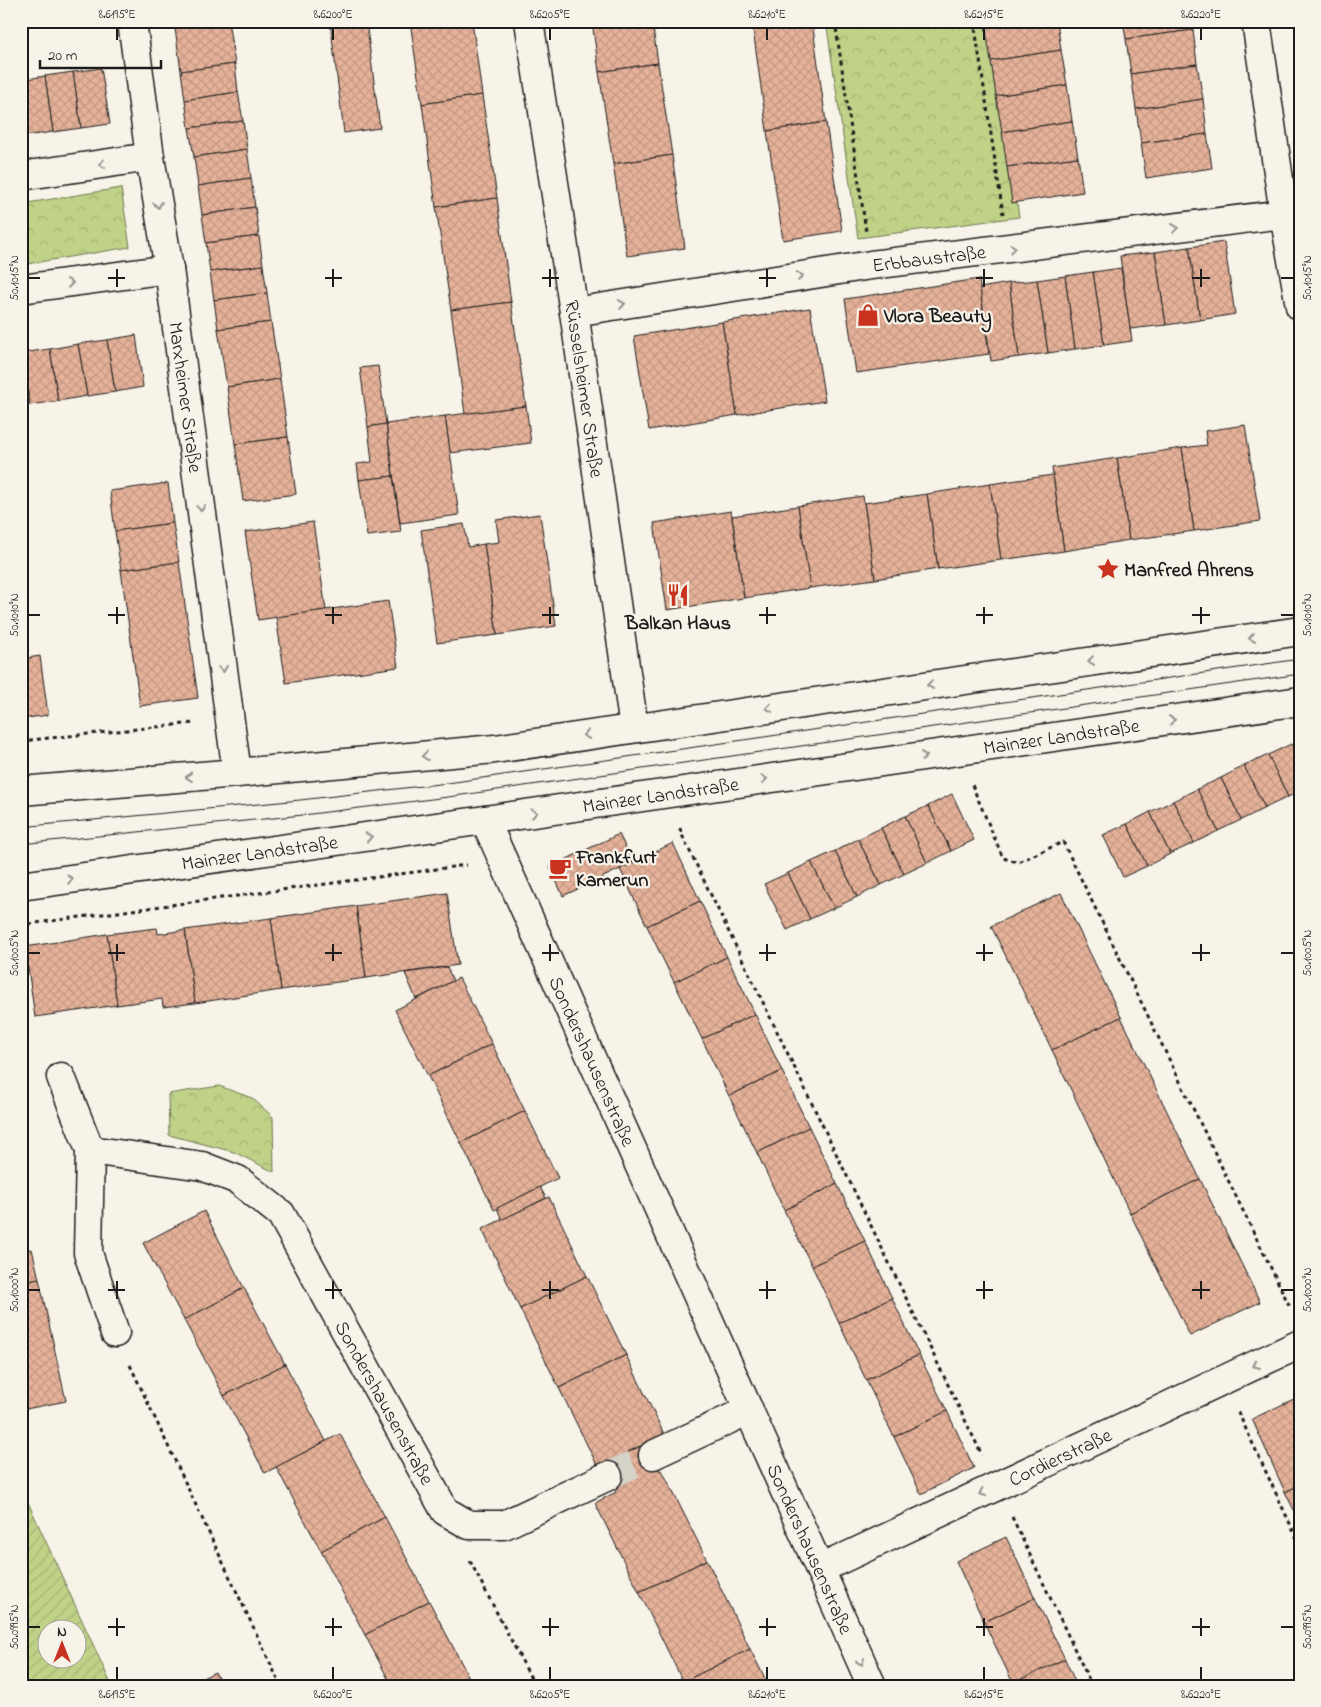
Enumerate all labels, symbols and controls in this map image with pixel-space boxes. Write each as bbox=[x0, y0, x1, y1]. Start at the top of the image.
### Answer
text: 8.6195°E bbox=[98, 6, 136, 24]
text: 8.6200°E bbox=[313, 6, 353, 24]
text: 8.6205°E bbox=[530, 6, 570, 24]
text: 8.6210°E bbox=[748, 6, 786, 24]
text: 8.6215°E bbox=[964, 6, 1004, 24]
text: 8.6220°E bbox=[1181, 6, 1221, 24]
scale bar bbox=[40, 38, 161, 70]
text: 20 m bbox=[48, 45, 78, 67]
one-way arrow bbox=[97, 158, 106, 168]
one-way arrow bbox=[153, 200, 163, 209]
one-way arrow bbox=[1171, 223, 1179, 234]
street label: Erbbaustraße bbox=[871, 239, 988, 282]
one-way arrow bbox=[1009, 244, 1018, 254]
text: 50.1015°N bbox=[6, 255, 24, 301]
text: 50.1015°N bbox=[1299, 255, 1317, 301]
one-way arrow bbox=[796, 272, 805, 282]
one-way arrow bbox=[65, 278, 74, 288]
street label: Rüsselsheimer Straße bbox=[555, 298, 610, 480]
one-way arrow bbox=[618, 300, 627, 310]
shop icon: Vlora Beauty bbox=[855, 302, 881, 328]
place label: Vlora Beauty bbox=[883, 303, 992, 333]
street label: Marxheimer Straße bbox=[159, 320, 208, 475]
one-way arrow bbox=[195, 504, 206, 512]
place icon: Manfred Ahrens bbox=[1095, 556, 1121, 582]
place label: Manfred Ahrens bbox=[1124, 557, 1254, 586]
restaurant icon: Balkan Haus bbox=[665, 582, 691, 608]
text: 50.1010°N bbox=[6, 593, 24, 637]
text: 50.1010°N bbox=[1299, 593, 1317, 637]
place label: Balkan Haus bbox=[624, 610, 731, 639]
one-way arrow bbox=[1247, 632, 1256, 642]
one-way arrow bbox=[1086, 655, 1094, 666]
one-way arrow bbox=[217, 664, 227, 673]
one-way arrow bbox=[926, 679, 934, 689]
one-way arrow bbox=[765, 703, 773, 713]
street label: Mainzer Landstraße bbox=[981, 713, 1142, 764]
one-way arrow bbox=[1167, 715, 1176, 725]
one-way arrow bbox=[582, 730, 590, 740]
one-way arrow bbox=[421, 750, 429, 761]
one-way arrow bbox=[920, 751, 929, 761]
one-way arrow bbox=[184, 771, 192, 782]
street label: Mainzer Landstraße bbox=[581, 771, 741, 823]
one-way arrow bbox=[760, 774, 768, 785]
one-way arrow bbox=[530, 808, 538, 819]
street label: Mainzer Landstraße bbox=[180, 829, 340, 880]
one-way arrow bbox=[365, 832, 373, 842]
place label: Frankfurt Kamerun bbox=[575, 844, 657, 896]
cafe icon: Frankfurt Kamerun bbox=[547, 855, 573, 881]
one-way arrow bbox=[66, 874, 74, 885]
text: 50.1005°N bbox=[6, 930, 24, 976]
text: 50.1005°N bbox=[1299, 930, 1317, 976]
street label: Sondershausenstraße bbox=[540, 972, 641, 1152]
text: 50.1000°N bbox=[6, 1267, 24, 1313]
text: 50.1000°N bbox=[1299, 1267, 1317, 1313]
street label: Sondershausenstraße bbox=[326, 1316, 440, 1491]
one-way arrow bbox=[1252, 1359, 1261, 1369]
street label: Cordierstraße bbox=[1005, 1422, 1117, 1495]
street label: Sondershausenstraße bbox=[758, 1460, 859, 1639]
one-way arrow bbox=[978, 1487, 987, 1498]
text: 50.0995°N bbox=[6, 1604, 24, 1650]
text: 50.0995°N bbox=[1299, 1604, 1317, 1650]
north arrow bbox=[38, 1620, 88, 1670]
text: N bbox=[57, 1622, 67, 1643]
one-way arrow bbox=[855, 1657, 866, 1666]
text: 8.6195°E bbox=[98, 1686, 136, 1704]
text: 8.6200°E bbox=[313, 1686, 353, 1704]
text: 8.6205°E bbox=[530, 1686, 570, 1704]
text: 8.6210°E bbox=[748, 1686, 786, 1704]
text: 8.6215°E bbox=[964, 1686, 1004, 1704]
text: 8.6220°E bbox=[1181, 1686, 1221, 1704]

